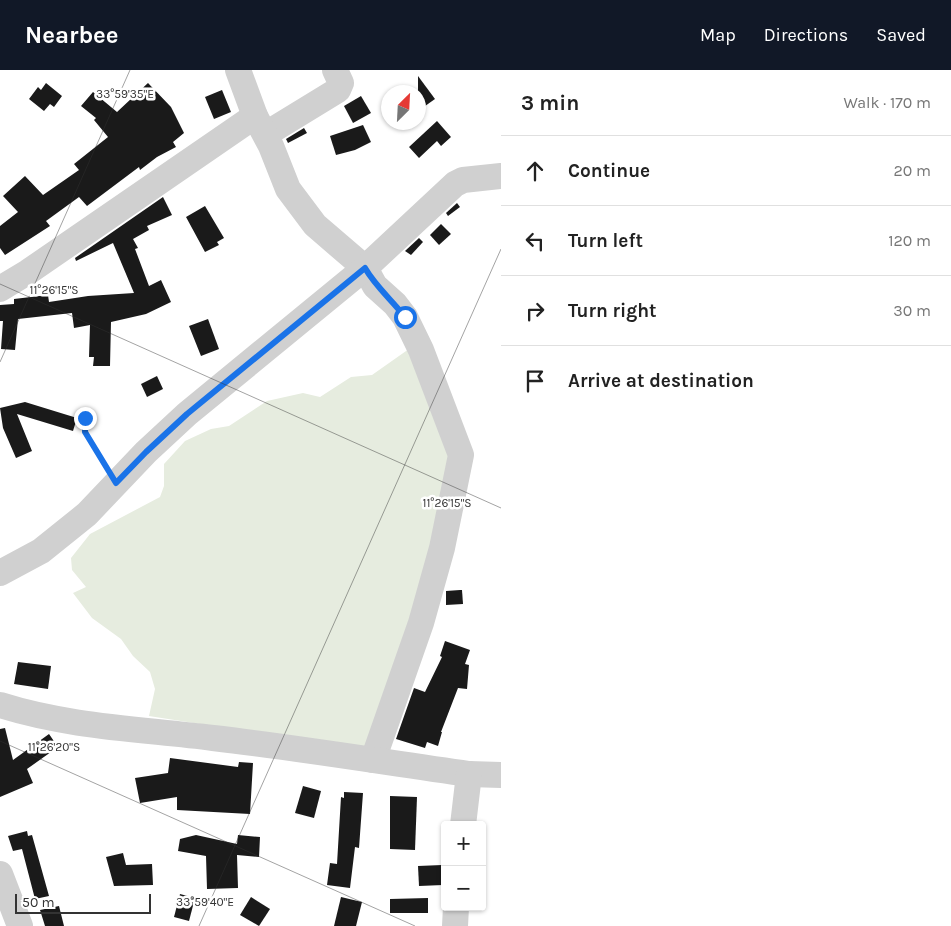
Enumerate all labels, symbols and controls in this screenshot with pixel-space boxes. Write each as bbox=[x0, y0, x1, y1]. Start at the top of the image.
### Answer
text: Nearbee bbox=[25, 21, 119, 49]
text: Map bbox=[700, 24, 736, 46]
text: Directions bbox=[764, 24, 848, 46]
text: Saved bbox=[876, 24, 926, 46]
north arrow bbox=[381, 85, 426, 130]
text: 33°59'35"E bbox=[96, 87, 154, 101]
text: 3 min bbox=[521, 91, 579, 115]
text: Walk · 170 m bbox=[843, 93, 931, 112]
icon: ahead bbox=[521, 157, 549, 185]
text: Continue bbox=[568, 160, 650, 182]
text: 20 m bbox=[893, 161, 931, 180]
icon: left bbox=[521, 227, 549, 255]
text: Turn left bbox=[568, 230, 643, 252]
text: 120 m bbox=[888, 231, 931, 250]
text: 11°26'15"S bbox=[29, 283, 79, 297]
icon: right bbox=[521, 297, 549, 325]
text: Turn right bbox=[568, 300, 657, 322]
text: 30 m bbox=[893, 301, 931, 320]
route start bbox=[394, 306, 417, 329]
icon: arrive bbox=[521, 367, 549, 395]
text: Arrive at destination bbox=[568, 370, 754, 392]
route end bbox=[74, 407, 97, 430]
text: 11°26'15"S bbox=[422, 496, 472, 510]
text: 11°26'20"S bbox=[28, 740, 80, 754]
map controls bbox=[441, 821, 486, 911]
button: + bbox=[441, 821, 486, 866]
button: − bbox=[441, 866, 486, 911]
scale bar bbox=[15, 891, 151, 914]
text: 50 m bbox=[22, 894, 55, 911]
text: 33°59'40"E bbox=[176, 895, 234, 909]

